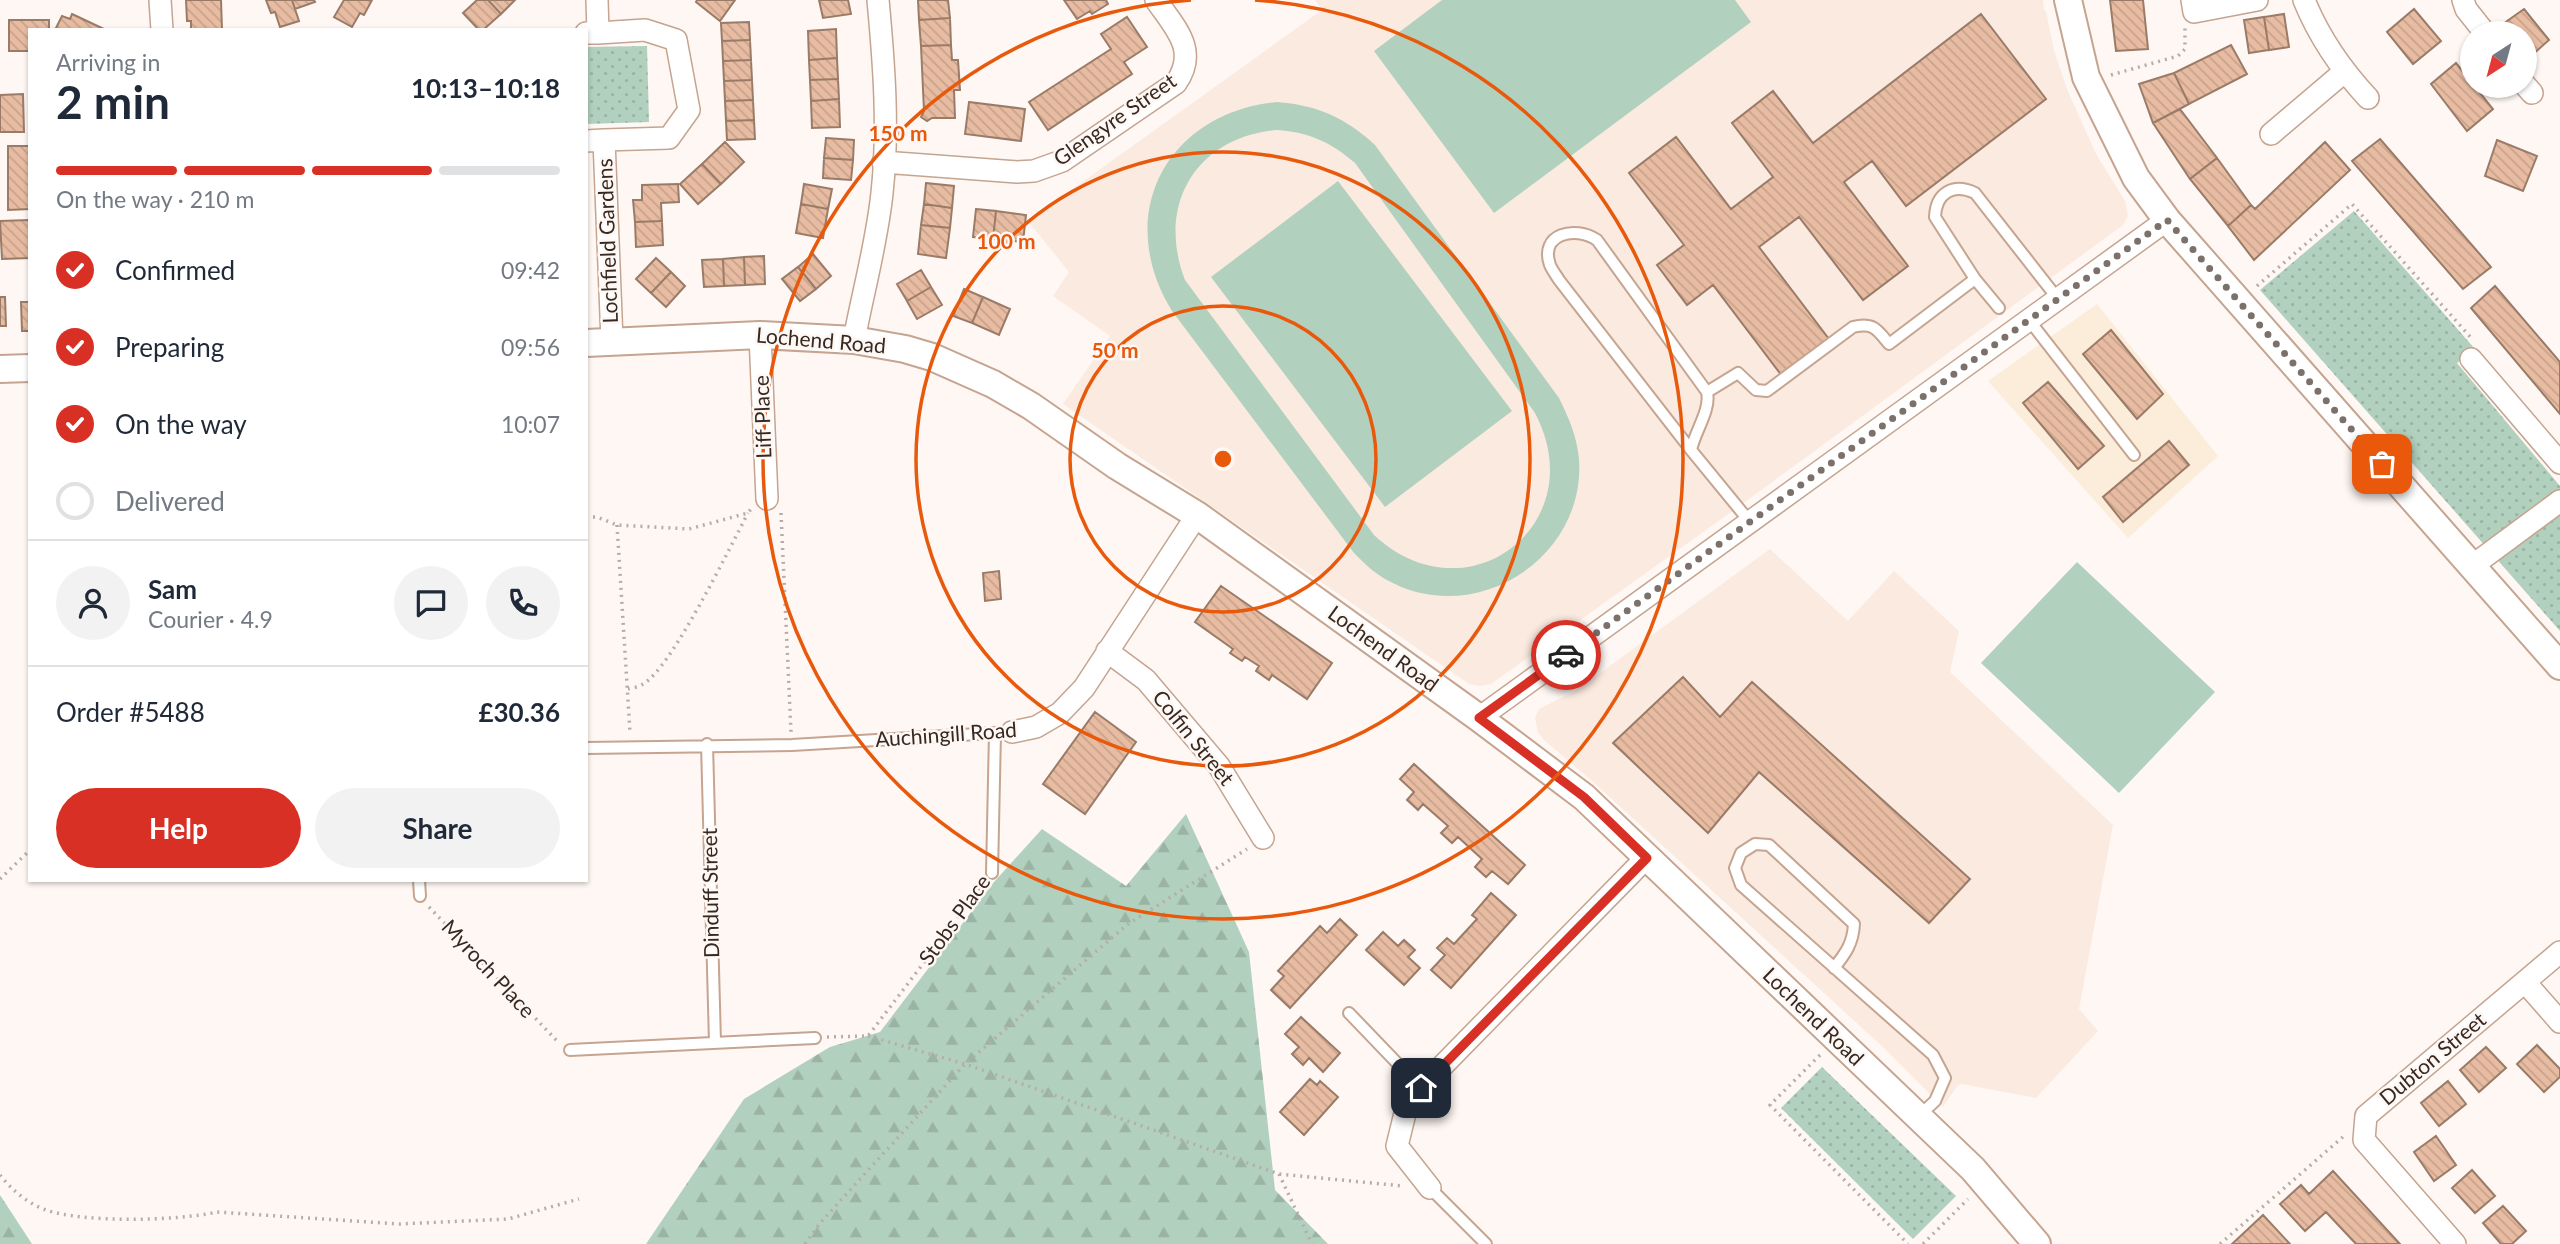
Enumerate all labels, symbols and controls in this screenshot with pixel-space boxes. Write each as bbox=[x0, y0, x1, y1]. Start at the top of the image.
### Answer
north arrow bbox=[2460, 21, 2538, 98]
map controls bbox=[2460, 21, 2537, 98]
text: Arriving in bbox=[56, 48, 160, 76]
street label: Glengyre Street bbox=[1048, 67, 1181, 170]
text: 10:13–10:18 bbox=[411, 72, 560, 104]
text: 2 min bbox=[56, 74, 170, 129]
text: 150 m bbox=[868, 120, 928, 145]
street label: Lochfield Gardens bbox=[591, 158, 622, 324]
text: On the way · 210 m bbox=[56, 185, 255, 213]
text: 100 m bbox=[976, 228, 1036, 253]
icon: check bbox=[56, 251, 94, 289]
text: Confirmed bbox=[115, 254, 235, 286]
text: 09:42 bbox=[501, 256, 560, 284]
street label: Lochend Road bbox=[755, 321, 887, 358]
icon: check bbox=[56, 328, 94, 366]
text: Preparing bbox=[115, 331, 224, 363]
text: 09:56 bbox=[501, 333, 560, 361]
text: 50 m bbox=[1091, 337, 1139, 362]
street label: Liff Place bbox=[748, 375, 775, 459]
icon: check bbox=[56, 405, 94, 443]
text: On the way bbox=[115, 408, 247, 440]
text: 10:07 bbox=[501, 410, 560, 438]
pin bbox=[2352, 434, 2412, 494]
icon: bag bbox=[2363, 445, 2401, 483]
centre of rings bbox=[1211, 447, 1235, 471]
text: Delivered bbox=[115, 485, 225, 517]
button: person bbox=[56, 566, 130, 640]
button: chat bbox=[394, 566, 468, 640]
button: phone bbox=[486, 566, 560, 640]
text: Sam bbox=[148, 573, 197, 605]
street label: Lochend Road bbox=[1324, 599, 1444, 696]
text: Courier · 4.9 bbox=[148, 605, 273, 633]
courier bbox=[1531, 620, 1601, 690]
icon: car bbox=[1547, 636, 1585, 674]
street label: Colfin Street bbox=[1148, 684, 1240, 790]
text: Order #5488 bbox=[56, 696, 205, 728]
text: £30.36 bbox=[478, 696, 560, 728]
street label: Auchingill Road bbox=[874, 716, 1018, 751]
button: Help bbox=[56, 788, 301, 868]
button: Share bbox=[315, 788, 560, 868]
street label: Dinduff Street bbox=[696, 827, 723, 958]
street label: Stobs Place bbox=[913, 869, 995, 969]
street label: Myroch Place bbox=[437, 914, 541, 1022]
street label: Lochend Road bbox=[1759, 962, 1870, 1070]
street label: Dubton Street bbox=[2374, 1006, 2491, 1109]
pin bbox=[1391, 1058, 1451, 1118]
icon: home bbox=[1402, 1069, 1440, 1107]

